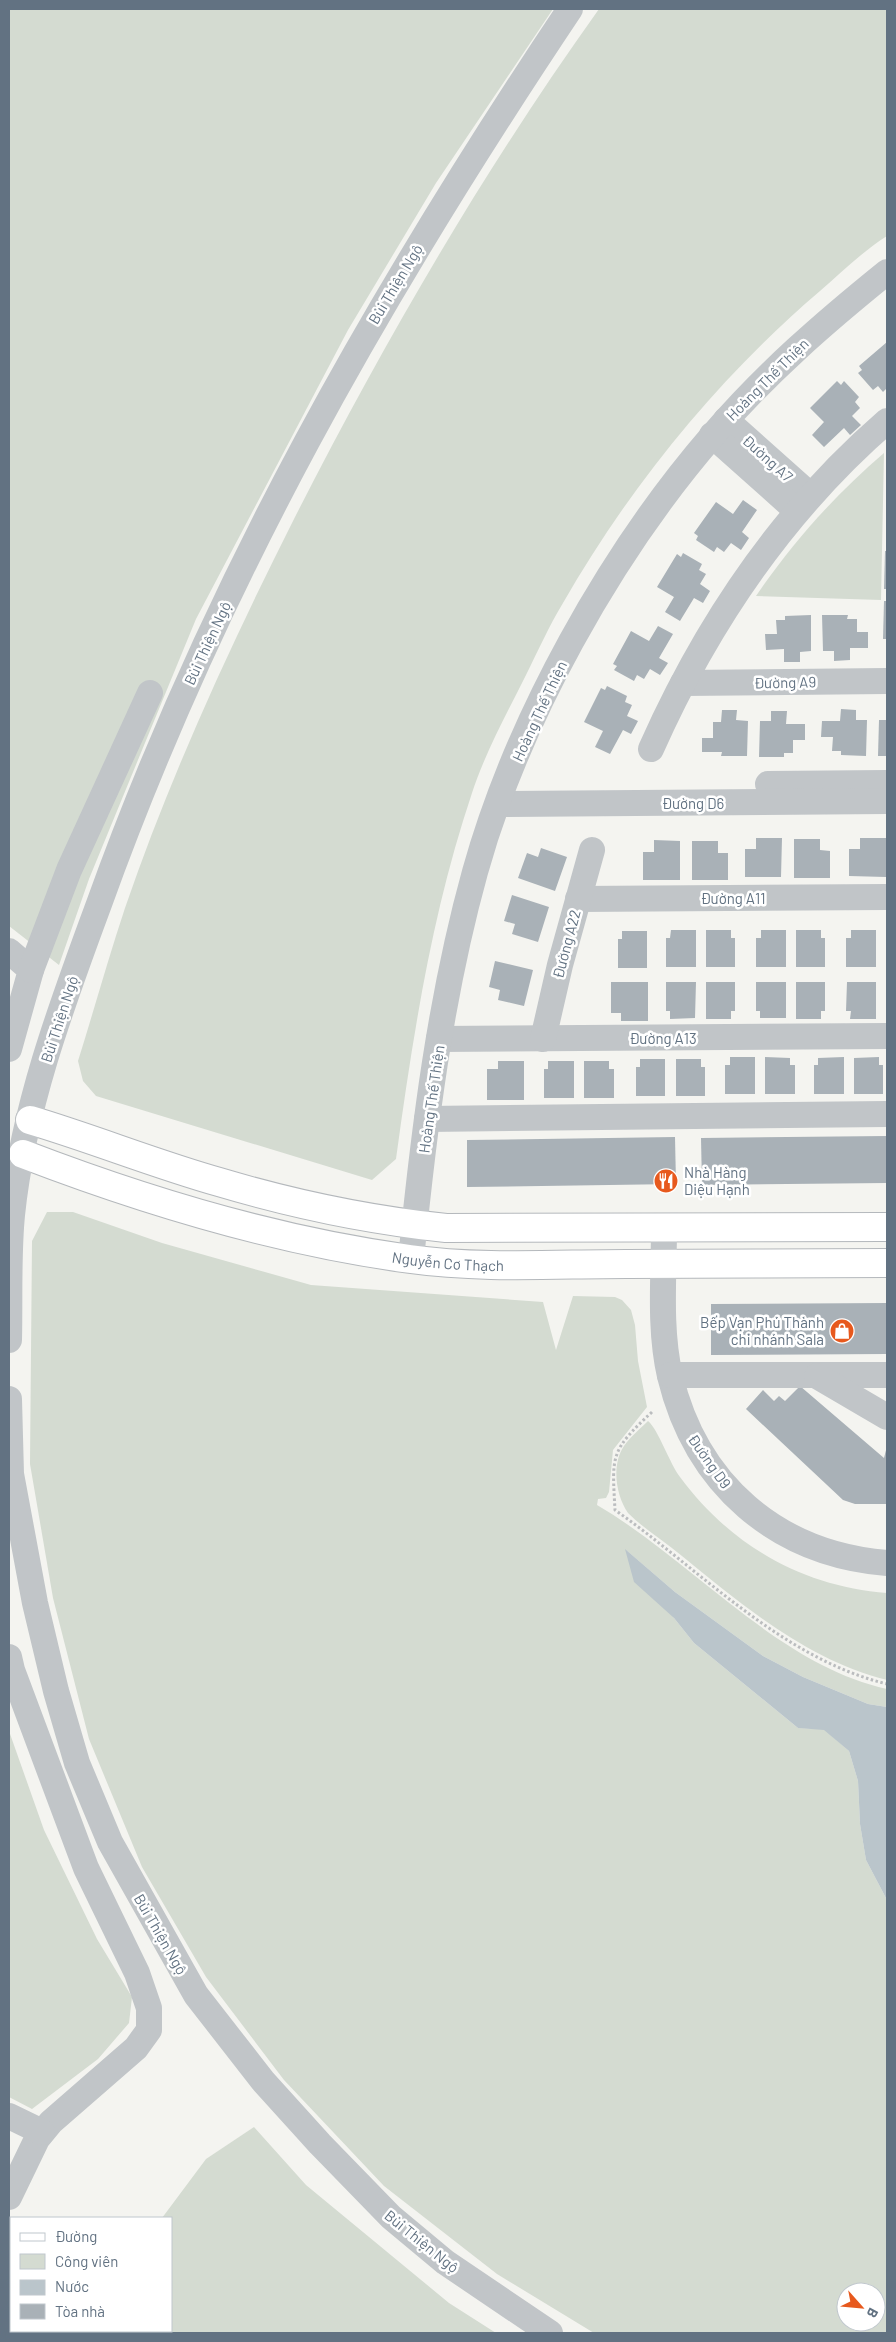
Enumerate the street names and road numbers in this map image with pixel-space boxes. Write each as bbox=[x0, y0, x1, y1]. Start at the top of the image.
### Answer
street label: Bùi Thiện Ngộ bbox=[364, 241, 426, 327]
street label: Hoàng Thế Thiện bbox=[722, 334, 812, 424]
street label: Đường A7 bbox=[739, 431, 797, 485]
street label: Bùi Thiện Ngộ bbox=[180, 598, 234, 688]
street label: Hoàng Thế Thiện bbox=[508, 658, 570, 764]
street label: Đường A9 bbox=[754, 672, 816, 692]
street label: Đường D6 bbox=[662, 794, 724, 812]
street label: Đường A11 bbox=[701, 889, 765, 907]
street label: Đường A22 bbox=[548, 908, 584, 980]
street label: Bùi Thiện Ngộ bbox=[37, 973, 81, 1065]
street label: Đường A13 bbox=[629, 1029, 697, 1047]
street label: Hoàng Thế Thiện bbox=[415, 1044, 447, 1154]
street label: Nguyễn Cơ Thạch bbox=[391, 1248, 504, 1274]
street label: Đường D9 bbox=[685, 1430, 735, 1492]
street label: Bùi Thiện Ngộ bbox=[131, 1891, 191, 1977]
street label: Bùi Thiện Ngộ bbox=[381, 2206, 463, 2276]

